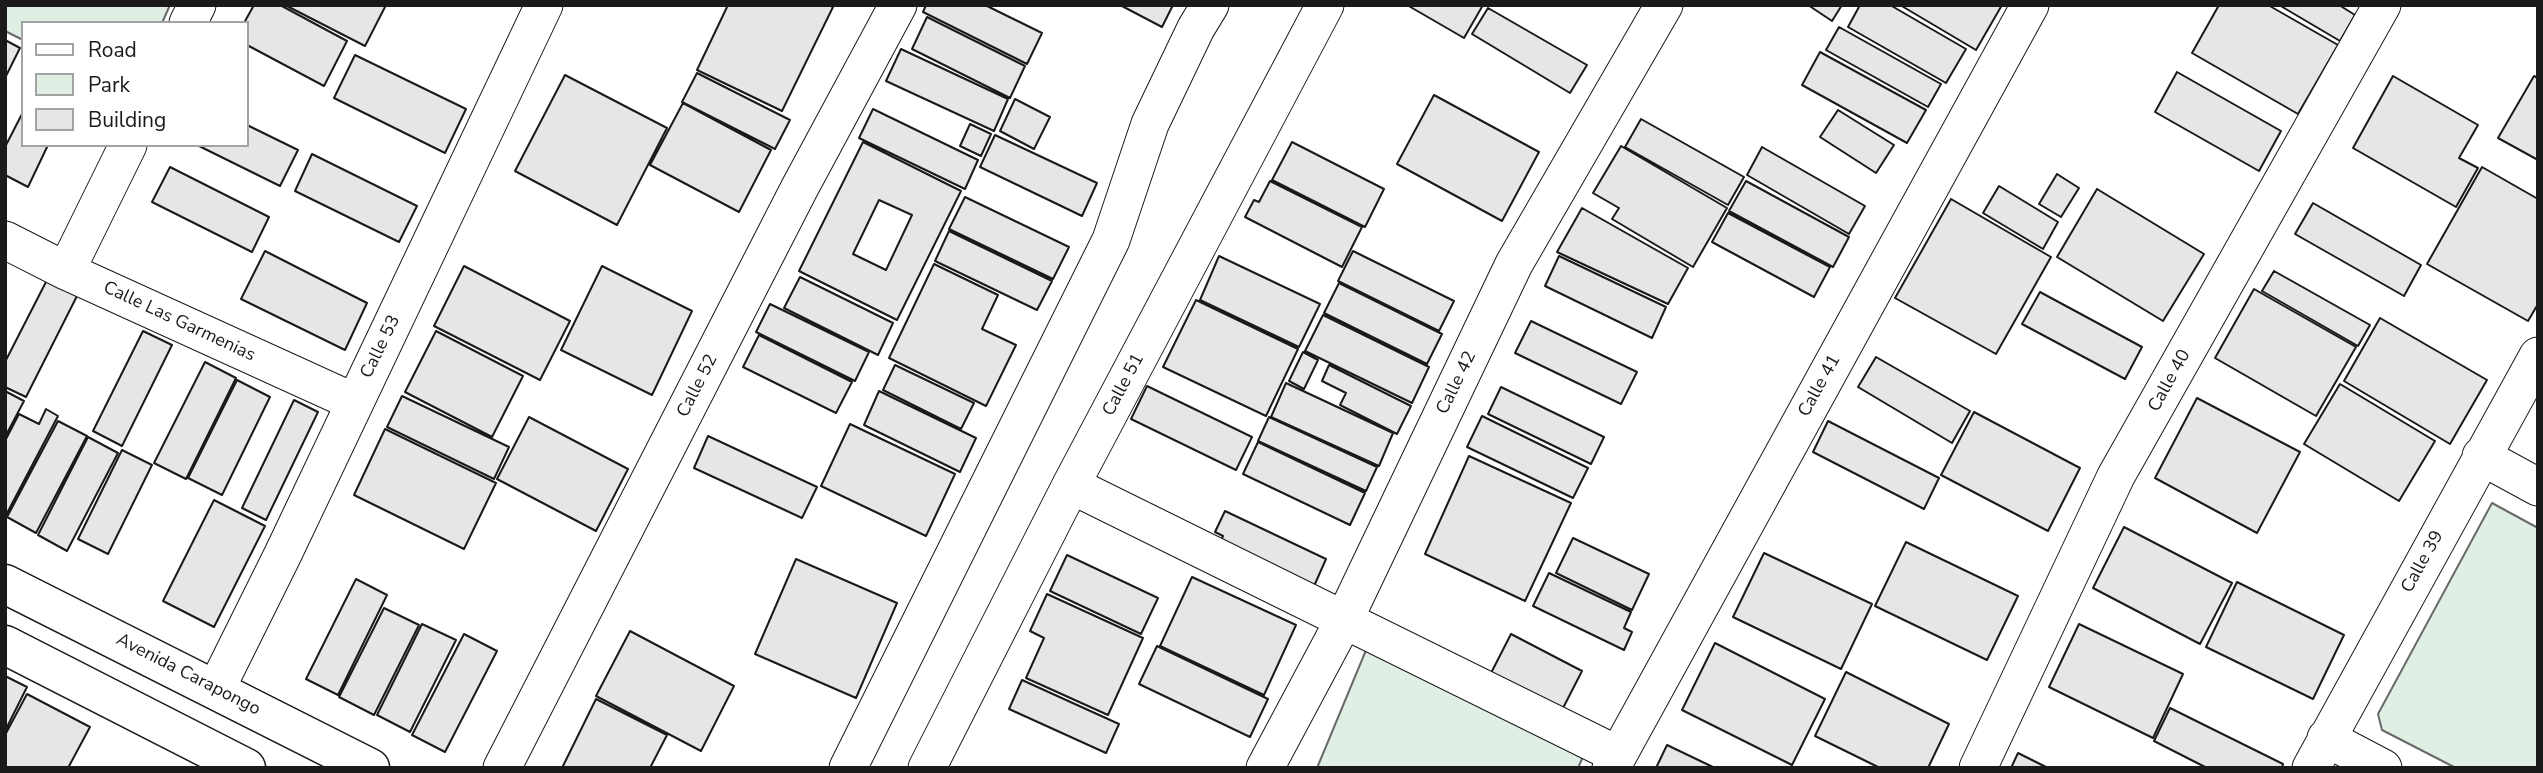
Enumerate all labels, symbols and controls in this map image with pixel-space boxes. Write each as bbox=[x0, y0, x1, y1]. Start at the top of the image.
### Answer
legend bbox=[21, 21, 248, 147]
text: Road bbox=[88, 36, 137, 64]
text: Park bbox=[88, 71, 130, 99]
text: Building bbox=[88, 106, 166, 134]
street label: Calle Las Garmenias bbox=[100, 277, 258, 367]
street label: Calle 53 bbox=[356, 312, 406, 382]
street label: Calle 40 bbox=[2144, 346, 2196, 416]
street label: Calle 42 bbox=[1432, 348, 1482, 418]
street label: Calle 51 bbox=[1099, 350, 1149, 420]
street label: Calle 52 bbox=[673, 351, 723, 421]
street label: Calle 41 bbox=[1794, 351, 1846, 421]
street label: Calle 39 bbox=[2397, 527, 2449, 597]
street label: Avenida Carapongo bbox=[112, 629, 264, 721]

